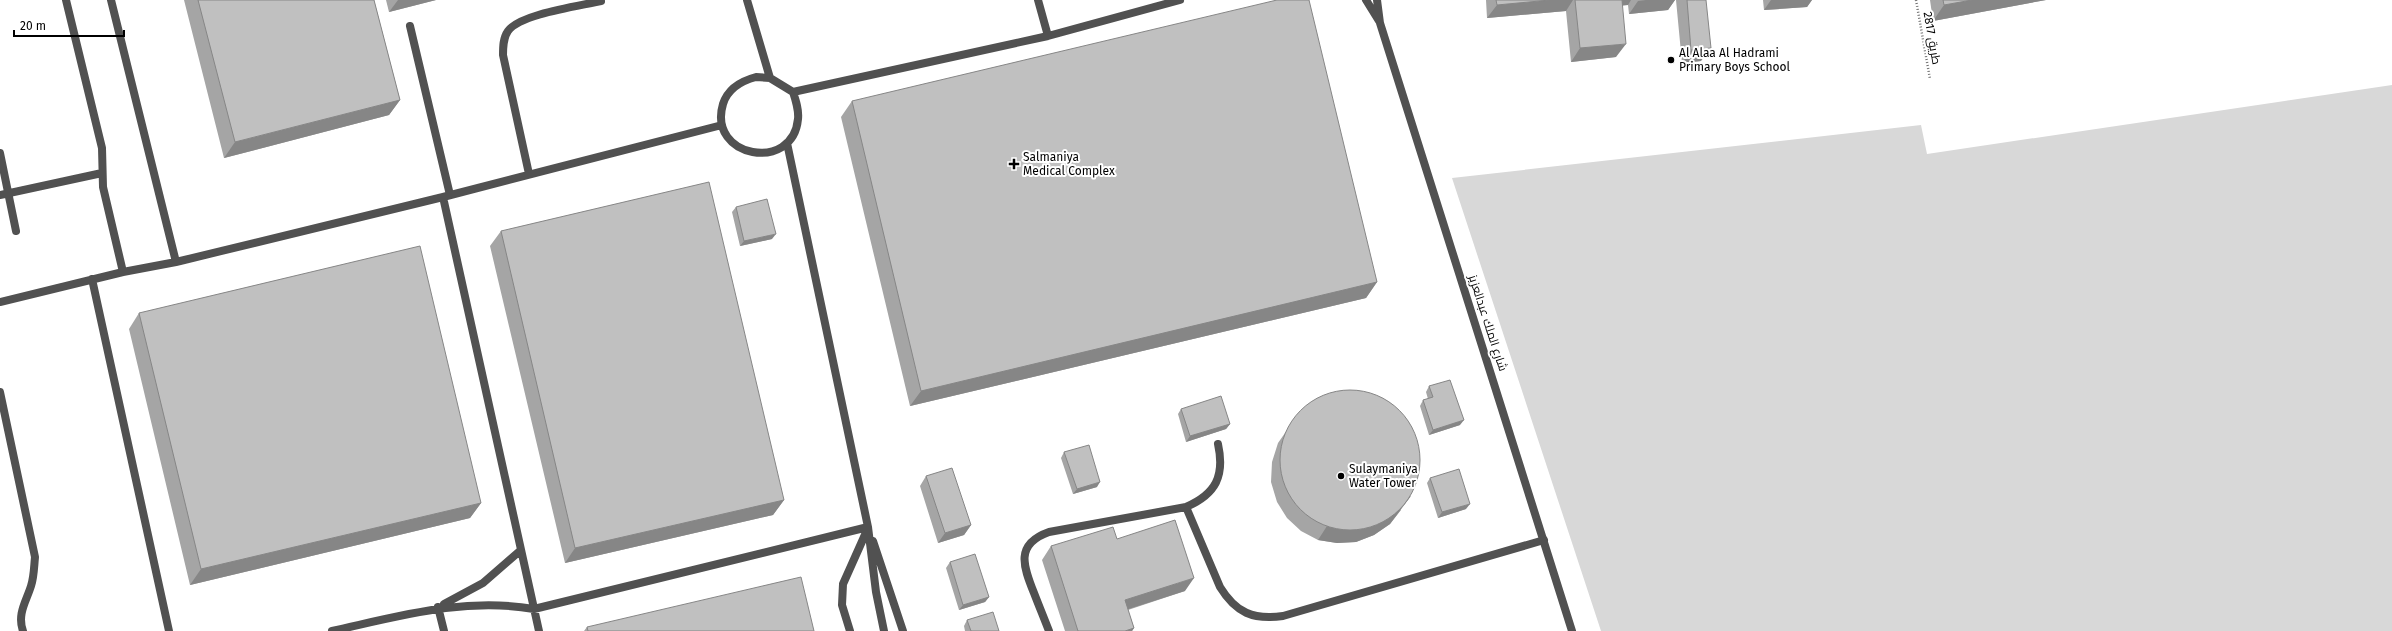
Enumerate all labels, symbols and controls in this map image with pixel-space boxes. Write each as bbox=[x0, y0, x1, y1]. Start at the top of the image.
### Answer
street label: طريق 2817 bbox=[1920, 11, 1944, 66]
scale bar bbox=[14, 12, 124, 38]
text: 20 m bbox=[20, 19, 46, 33]
place label: Al Alaa Al Hadrami Primary Boys School bbox=[1679, 46, 1790, 74]
marker: Al Alaa Al Hadrami Primary Boys School bbox=[1666, 55, 1676, 65]
place label: Salmaniya Medical Complex bbox=[1023, 150, 1115, 178]
marker: Salmaniya Medical Complex bbox=[1008, 158, 1020, 170]
street label: شارع الملك عبدالعزيز bbox=[1465, 272, 1510, 373]
place label: Sulaymaniya Water Tower bbox=[1349, 462, 1418, 490]
marker: Sulaymaniya Water Tower bbox=[1336, 471, 1346, 481]

